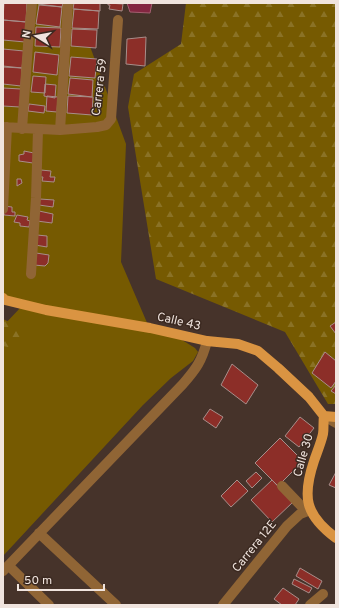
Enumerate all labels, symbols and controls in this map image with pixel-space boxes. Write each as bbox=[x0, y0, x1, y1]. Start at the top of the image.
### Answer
north arrow bbox=[16, 16, 56, 56]
text: N bbox=[20, 29, 35, 39]
street label: Carrera 59 bbox=[89, 57, 111, 117]
street label: Calle 43 bbox=[155, 309, 202, 335]
street label: Calle 30 bbox=[290, 432, 318, 479]
street label: Carrera 12E bbox=[229, 517, 281, 576]
scale bar bbox=[18, 566, 104, 592]
text: 50 m bbox=[24, 573, 52, 589]

